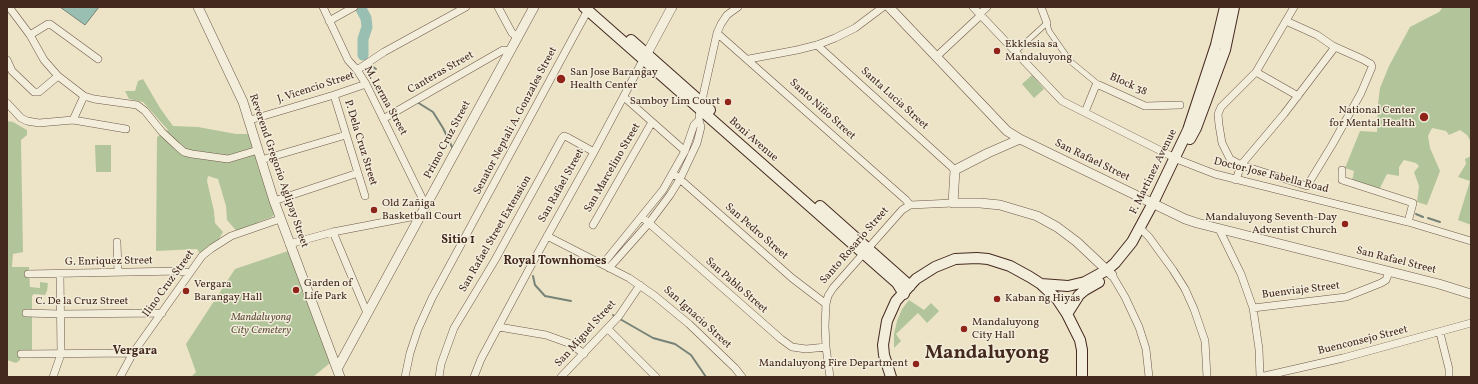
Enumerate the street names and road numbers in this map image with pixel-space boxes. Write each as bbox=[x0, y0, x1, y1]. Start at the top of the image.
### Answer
street label: Senator Neptali A. Gonzales Street bbox=[471, 45, 561, 197]
street label: Canteras Street bbox=[406, 49, 476, 97]
street label: M. Lerma Street bbox=[360, 64, 410, 138]
street label: Santa Lucia Street bbox=[857, 65, 931, 133]
street label: J. Vicencio Street bbox=[276, 69, 356, 107]
street label: Block 38 bbox=[1107, 71, 1149, 99]
street label: Santo Niño Street bbox=[786, 77, 858, 143]
street label: Reverend Gregorio Aglipay Street bbox=[245, 92, 311, 250]
street label: P. Dela Cruz Street bbox=[341, 99, 379, 187]
street label: Primo Cruz Street bbox=[422, 99, 474, 181]
street label: Boni Avenue bbox=[726, 115, 780, 165]
street label: San Marcelino Street bbox=[582, 121, 644, 215]
street label: F. Martinez Avenue bbox=[1128, 127, 1180, 217]
street label: San Rafael Street bbox=[1052, 137, 1132, 185]
street label: San Rafael Street bbox=[536, 147, 588, 225]
street label: Doctor Jose Fabella Road bbox=[1212, 155, 1330, 197]
street label: San Rafael Street Extension bbox=[457, 173, 535, 295]
street label: San Pedro Street bbox=[722, 201, 790, 263]
street label: Santo Rosario Street bbox=[818, 205, 892, 287]
street label: San Rafael Street bbox=[1355, 245, 1437, 277]
street label: Ilino Cruz Street bbox=[140, 248, 198, 320]
street label: G. Enriquez Street bbox=[65, 255, 153, 269]
street label: San Pablo Street bbox=[702, 255, 770, 317]
street label: Buenviaje Street bbox=[1261, 280, 1341, 302]
street label: San Ignacio Street bbox=[660, 284, 734, 352]
street label: C. De la Cruz Street bbox=[36, 295, 128, 309]
street label: San Miguel Street bbox=[553, 298, 619, 370]
street label: Buenconsejo Street bbox=[1317, 323, 1409, 359]

